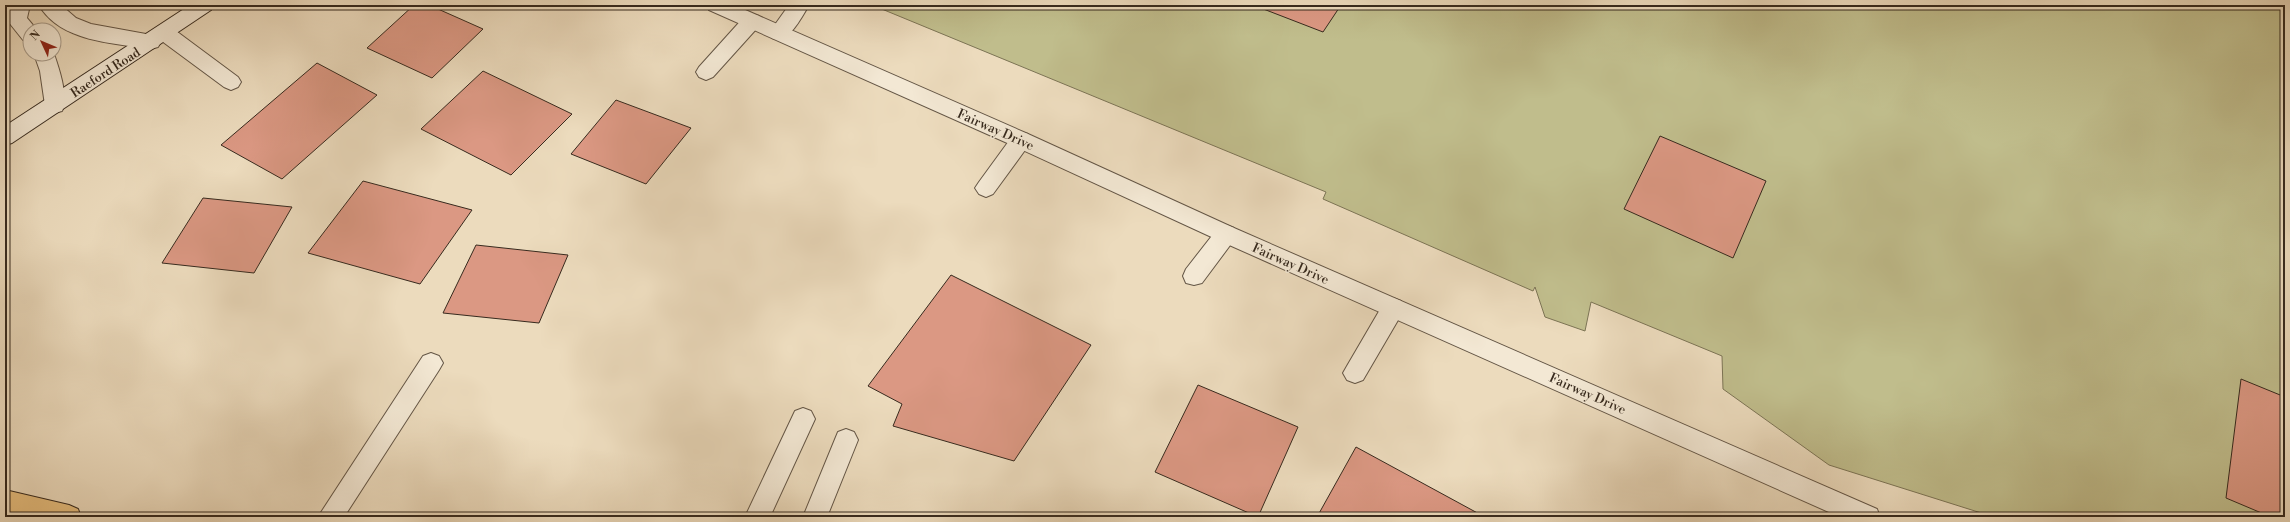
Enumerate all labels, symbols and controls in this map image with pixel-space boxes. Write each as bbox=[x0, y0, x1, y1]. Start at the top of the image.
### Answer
north arrow bbox=[22, 22, 62, 62]
text: N bbox=[27, 28, 44, 44]
street label: Raeford Road bbox=[68, 44, 144, 101]
street label: Fairway Drive bbox=[955, 106, 1037, 154]
street label: Fairway Drive bbox=[1250, 240, 1332, 288]
street label: Fairway Drive bbox=[1547, 370, 1629, 418]

